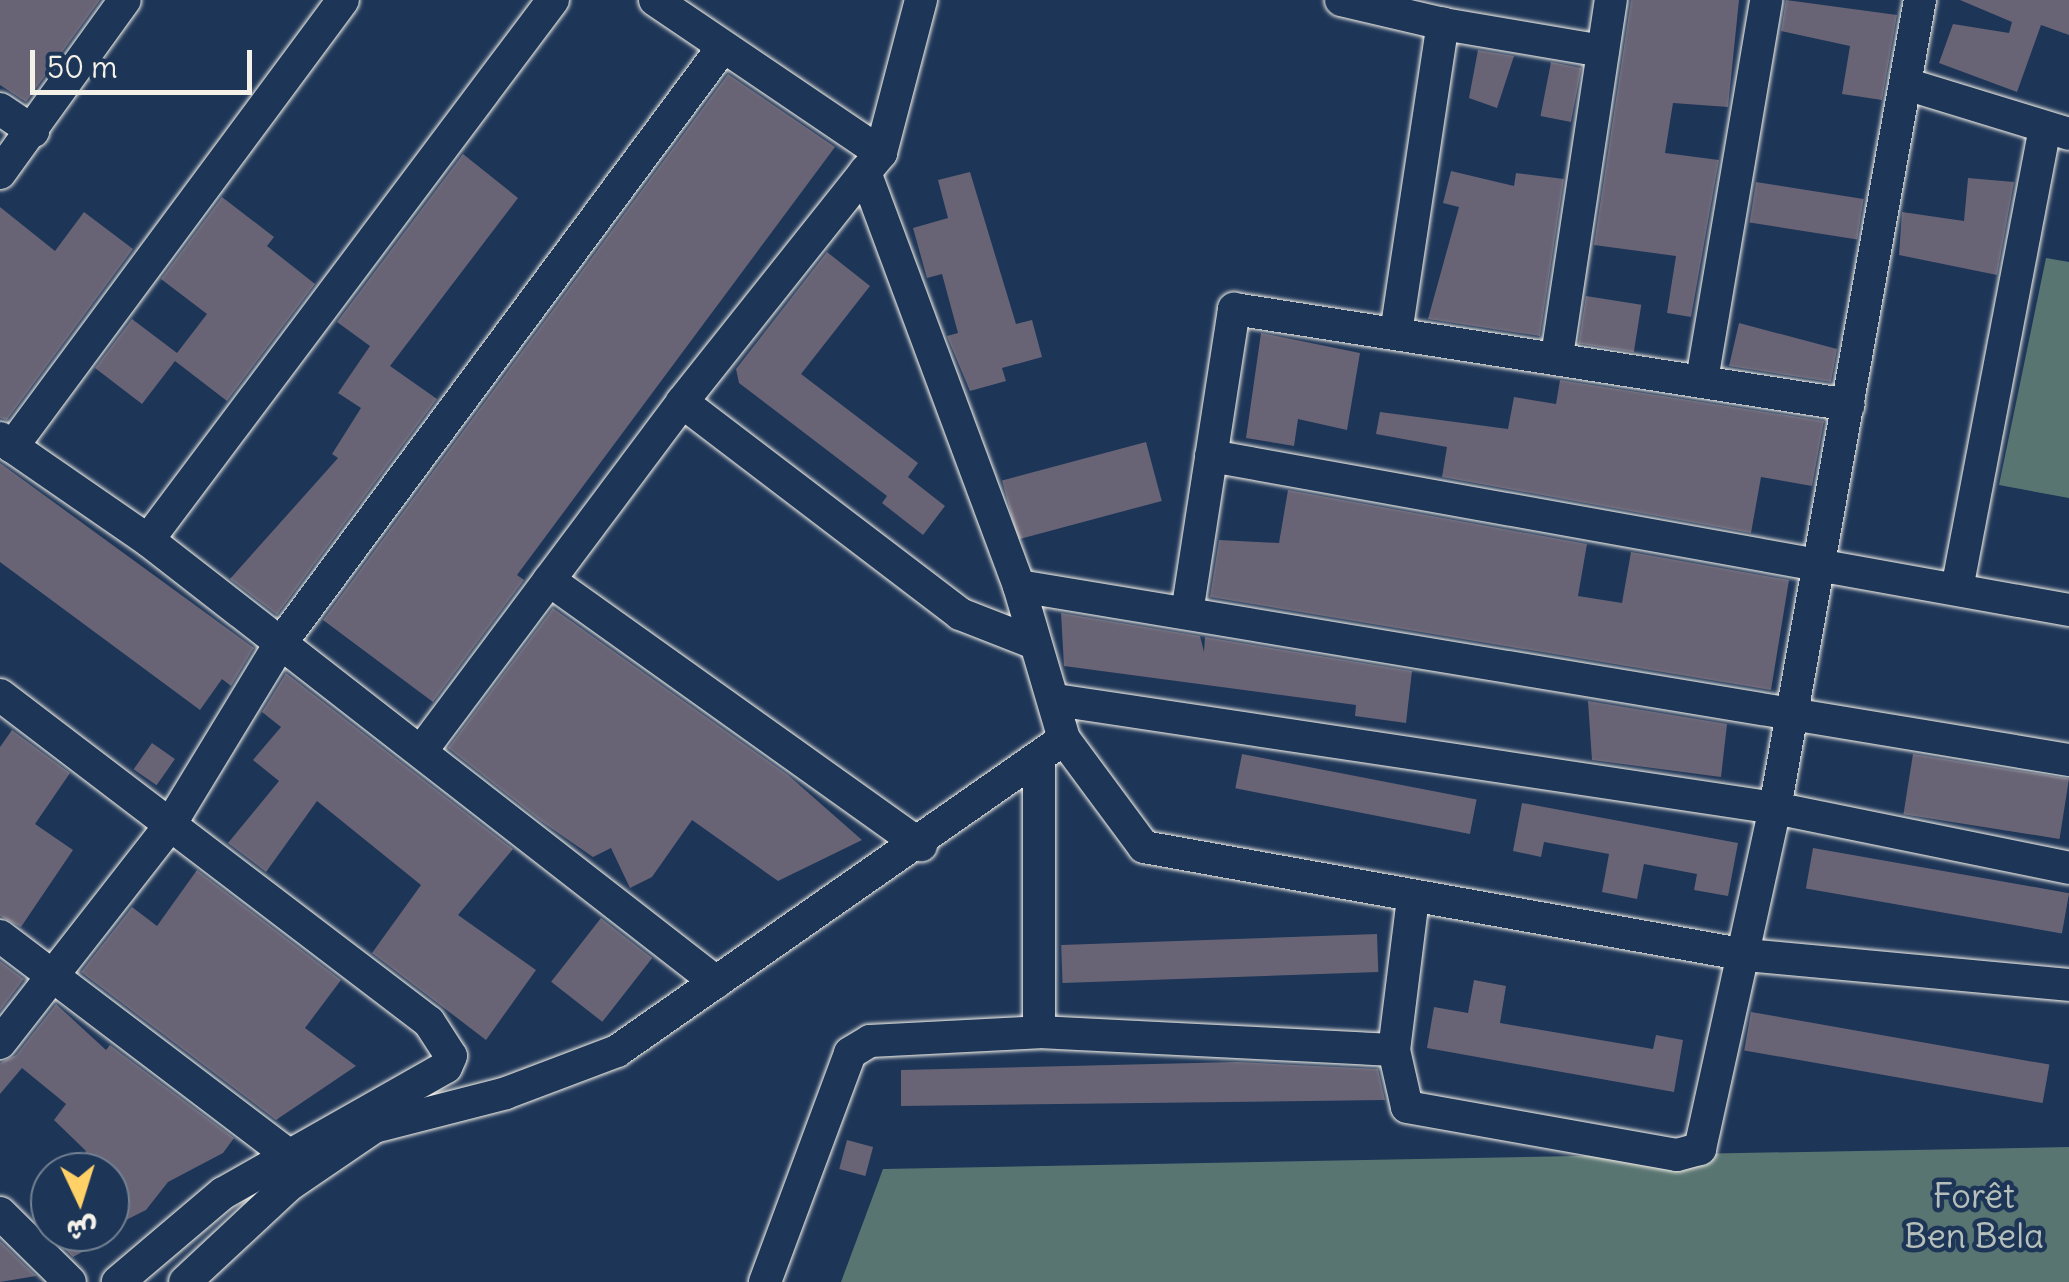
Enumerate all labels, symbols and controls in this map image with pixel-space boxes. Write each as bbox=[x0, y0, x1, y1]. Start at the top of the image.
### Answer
scale bar bbox=[35, 30, 258, 92]
text: 50 m bbox=[47, 48, 117, 86]
north arrow bbox=[30, 1152, 130, 1252]
park label: Forêt Ben Bela bbox=[1904, 1174, 2044, 1256]
text: ش bbox=[65, 1211, 99, 1249]

